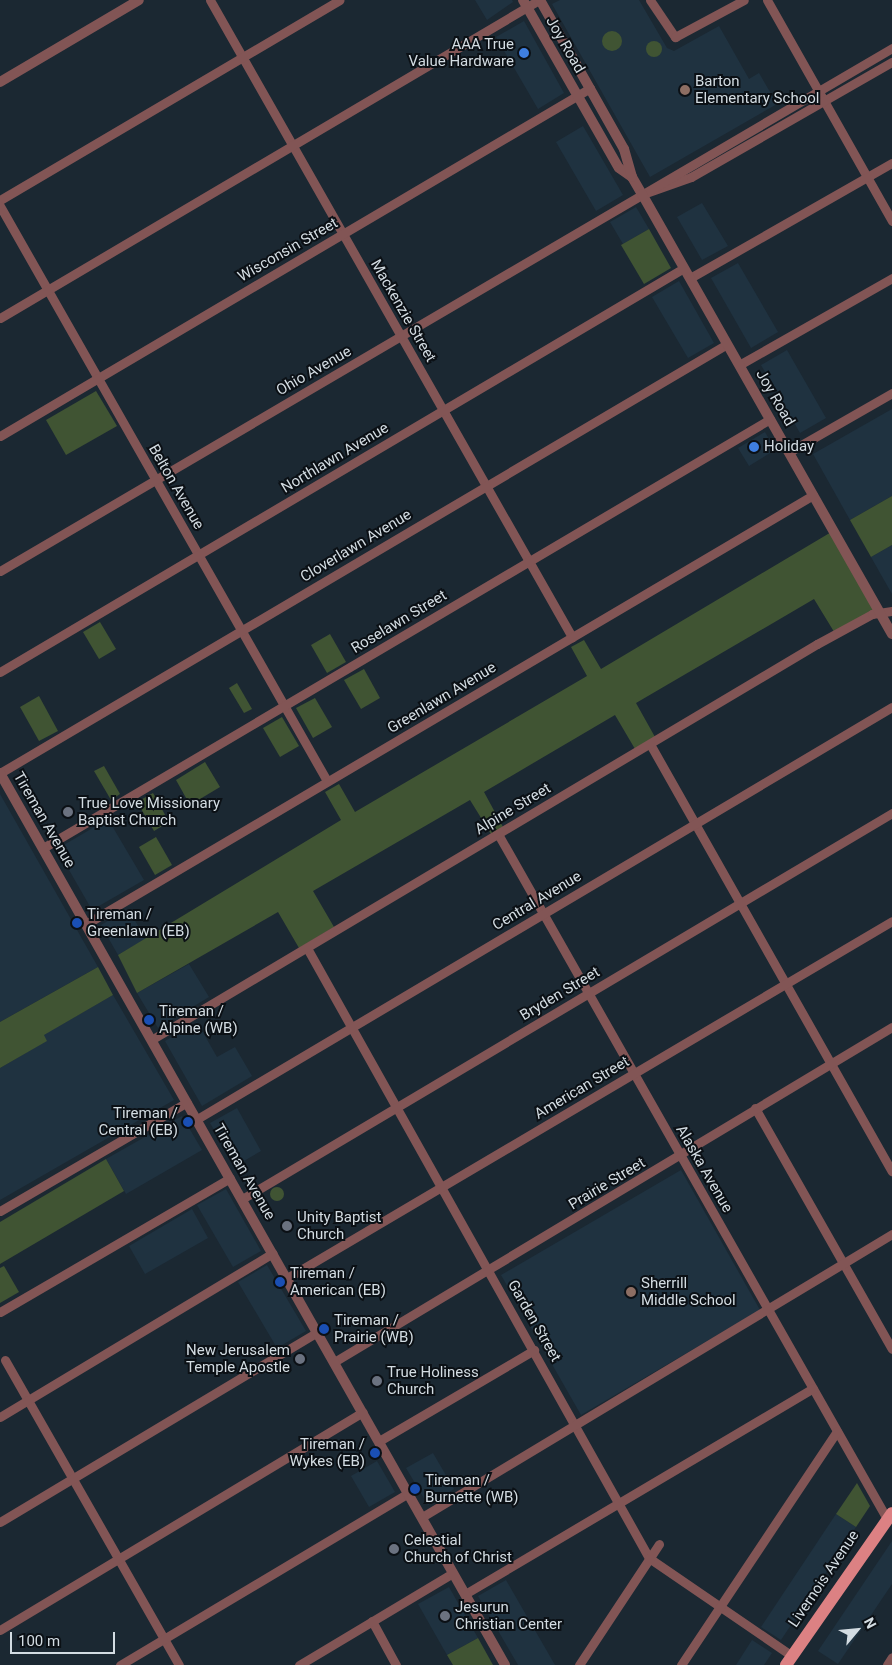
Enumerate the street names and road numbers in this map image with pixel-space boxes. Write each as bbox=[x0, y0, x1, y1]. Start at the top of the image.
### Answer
street label: Joy Road bbox=[542, 14, 588, 76]
street label: Wisconsin Street bbox=[235, 214, 341, 286]
street label: Mackenzie Street bbox=[366, 257, 440, 365]
street label: Ohio Avenue bbox=[273, 342, 355, 400]
street label: Joy Road bbox=[752, 367, 798, 429]
street label: Northlawn Avenue bbox=[278, 419, 392, 497]
street label: Belton Avenue bbox=[144, 441, 208, 533]
street label: Cloverlawn Avenue bbox=[297, 506, 415, 586]
street label: Roselawn Street bbox=[348, 586, 450, 658]
street label: Greenlawn Avenue bbox=[384, 658, 500, 738]
street label: Tireman Avenue bbox=[9, 769, 79, 871]
street label: Alpine Street bbox=[472, 779, 554, 839]
street label: Central Avenue bbox=[489, 867, 585, 935]
street label: Bryden Street bbox=[517, 963, 603, 1025]
street label: American Street bbox=[531, 1053, 633, 1123]
street label: Tireman Avenue bbox=[209, 1121, 279, 1223]
street label: Alaska Avenue bbox=[672, 1122, 736, 1216]
street label: Prairie Street bbox=[565, 1154, 649, 1214]
street label: Garden Street bbox=[503, 1277, 565, 1365]
street label: Livernois Avenue bbox=[785, 1527, 863, 1631]

